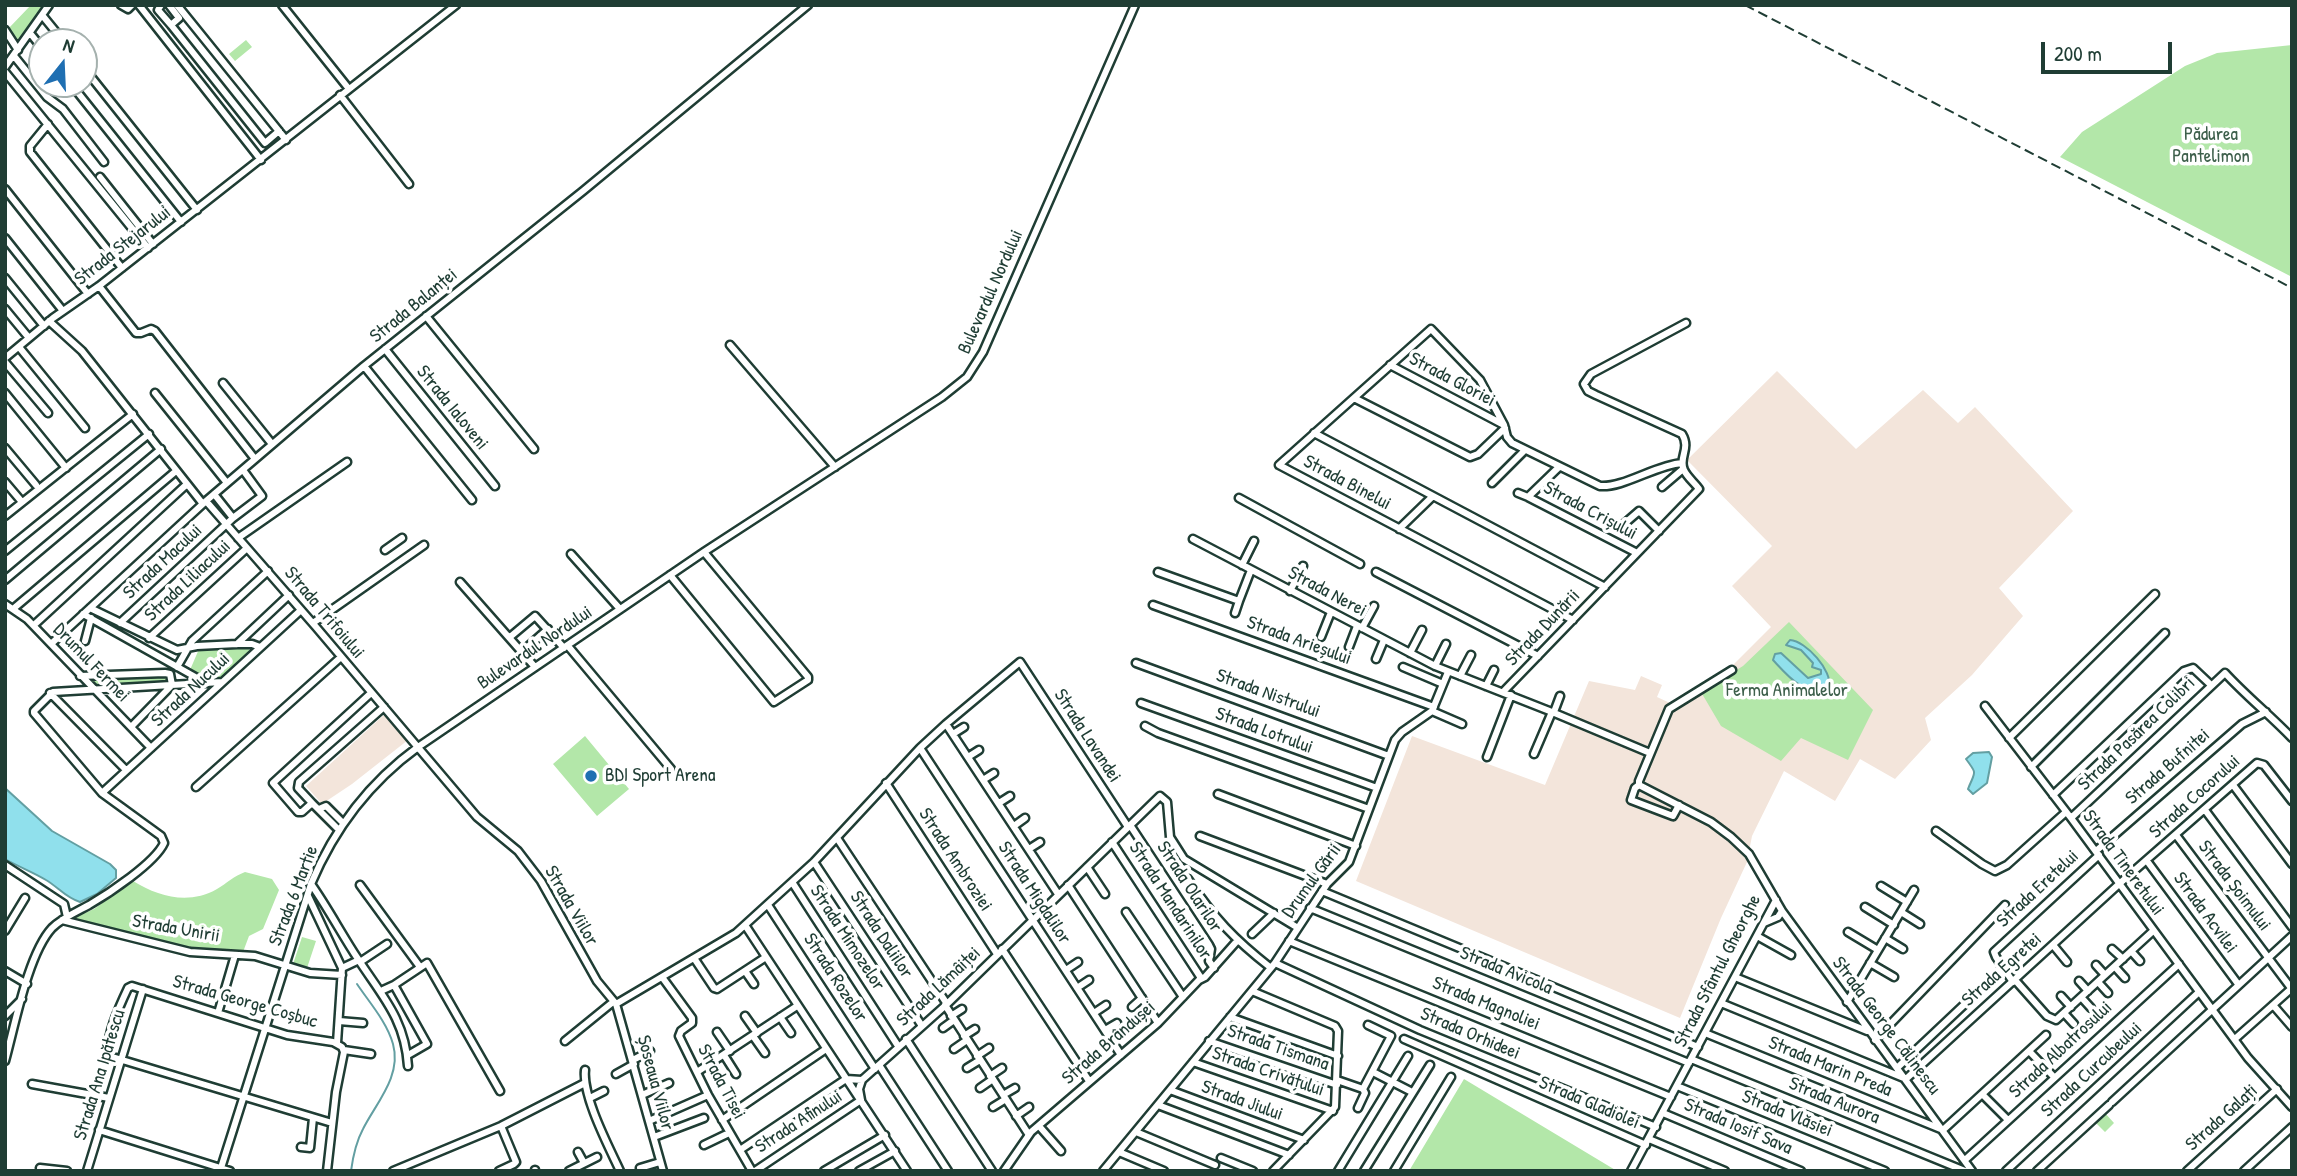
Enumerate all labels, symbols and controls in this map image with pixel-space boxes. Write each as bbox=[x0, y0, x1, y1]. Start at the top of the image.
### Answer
north arrow bbox=[28, 28, 98, 98]
scale bar bbox=[2045, 28, 2176, 72]
text: N bbox=[60, 31, 78, 59]
text: 200 m bbox=[2054, 39, 2102, 68]
park label: Pădurea Pantelimon bbox=[2172, 124, 2250, 168]
street label: Strada Stejarului bbox=[70, 201, 176, 291]
street label: Bulevardul Nordului bbox=[953, 226, 1029, 358]
street label: Strada Balanței bbox=[366, 264, 462, 348]
street label: Strada Gloriei bbox=[1405, 348, 1499, 412]
street label: Strada Ialoveni bbox=[411, 361, 493, 455]
street label: Strada Binelui bbox=[1299, 450, 1395, 516]
street label: Strada Crișului bbox=[1539, 477, 1641, 545]
street label: Strada Macului bbox=[119, 520, 207, 604]
street label: Strada Liliacului bbox=[140, 535, 236, 627]
street label: Strada Trifoiului bbox=[279, 562, 369, 664]
street label: Strada Nerei bbox=[1284, 562, 1370, 622]
street label: Strada Dunării bbox=[1501, 585, 1585, 671]
street label: Bulevardul Nordului bbox=[473, 601, 597, 695]
street label: Strada Arieșului bbox=[1244, 612, 1354, 670]
street label: Drumul Fermei bbox=[48, 619, 134, 707]
street label: Strada Nucului bbox=[147, 648, 235, 732]
street label: Strada Nistrului bbox=[1213, 665, 1323, 723]
street label: Strada Pasărea Colibri bbox=[2074, 672, 2200, 796]
park label: Ferma Animalelor bbox=[1726, 680, 1848, 702]
street label: Strada Lavandei bbox=[1048, 685, 1126, 787]
street label: Strada Lotrului bbox=[1212, 703, 1316, 759]
street label: Strada Bufnitei bbox=[2121, 724, 2215, 810]
street label: Strada Cocorului bbox=[2145, 750, 2245, 844]
place label: BDI Sport Arena bbox=[605, 765, 715, 787]
marker: BDI Sport Arena bbox=[583, 768, 599, 784]
street label: Strada Ambroziei bbox=[913, 804, 997, 916]
street label: Strada Tineretului bbox=[2077, 806, 2169, 920]
street label: Strada Șoimului bbox=[2193, 836, 2275, 936]
street label: Strada Olarilor bbox=[1151, 837, 1227, 937]
street label: Strada Migdalilor bbox=[992, 838, 1076, 948]
street label: Strada Mandarinilor bbox=[1123, 838, 1217, 964]
street label: Drumul Gării bbox=[1277, 839, 1347, 923]
street label: Strada 6 Martie bbox=[264, 843, 324, 949]
street label: Strada Eretelui bbox=[1992, 845, 2084, 933]
street label: Strada Viilor bbox=[539, 862, 603, 950]
street label: Strada Acvilei bbox=[2168, 868, 2242, 958]
street label: Strada Mimozelor bbox=[804, 881, 890, 995]
street label: Strada Daliilor bbox=[844, 887, 918, 983]
street label: Strada Sfântul Gheorghe bbox=[1670, 891, 1766, 1051]
street label: Strada Unirii bbox=[131, 910, 221, 948]
street label: Strada Egretei bbox=[1957, 928, 2047, 1012]
street label: Strada Rozelor bbox=[798, 929, 872, 1027]
street label: Strada Lămâiței bbox=[892, 942, 986, 1032]
street label: Strada Avicola bbox=[1456, 942, 1556, 1000]
street label: Strada George Călinescu bbox=[1827, 952, 1945, 1100]
street label: Strada George Coșbuc bbox=[170, 970, 320, 1034]
street label: Strada Magnoliei bbox=[1429, 972, 1543, 1036]
street label: Strada Brândușei bbox=[1058, 996, 1160, 1090]
street label: Strada Albatrosului bbox=[2005, 997, 2117, 1103]
street label: Strada Orhideei bbox=[1417, 1003, 1523, 1065]
street label: Strada Ana Ipătescu bbox=[69, 1007, 131, 1143]
street label: Strada Curcubeului bbox=[2037, 1018, 2147, 1122]
street label: Strada Tismana bbox=[1224, 1020, 1332, 1076]
street label: Strada Marin Preda bbox=[1765, 1032, 1895, 1102]
street label: Șoseaua Viilor bbox=[631, 1033, 679, 1133]
street label: Strada Tisei bbox=[692, 1041, 750, 1123]
street label: Strada Crivățului bbox=[1209, 1042, 1327, 1102]
street label: Strada Gladiolei bbox=[1535, 1072, 1643, 1134]
street label: Strada Aurora bbox=[1785, 1072, 1883, 1130]
street label: Strada Jiului bbox=[1198, 1076, 1286, 1126]
street label: Strada Galați bbox=[2181, 1080, 2263, 1156]
street label: Strada Afinului bbox=[751, 1085, 847, 1159]
street label: Strada Vlăsiei bbox=[1738, 1085, 1836, 1143]
street label: Strada Iosif Sava bbox=[1680, 1094, 1796, 1160]

